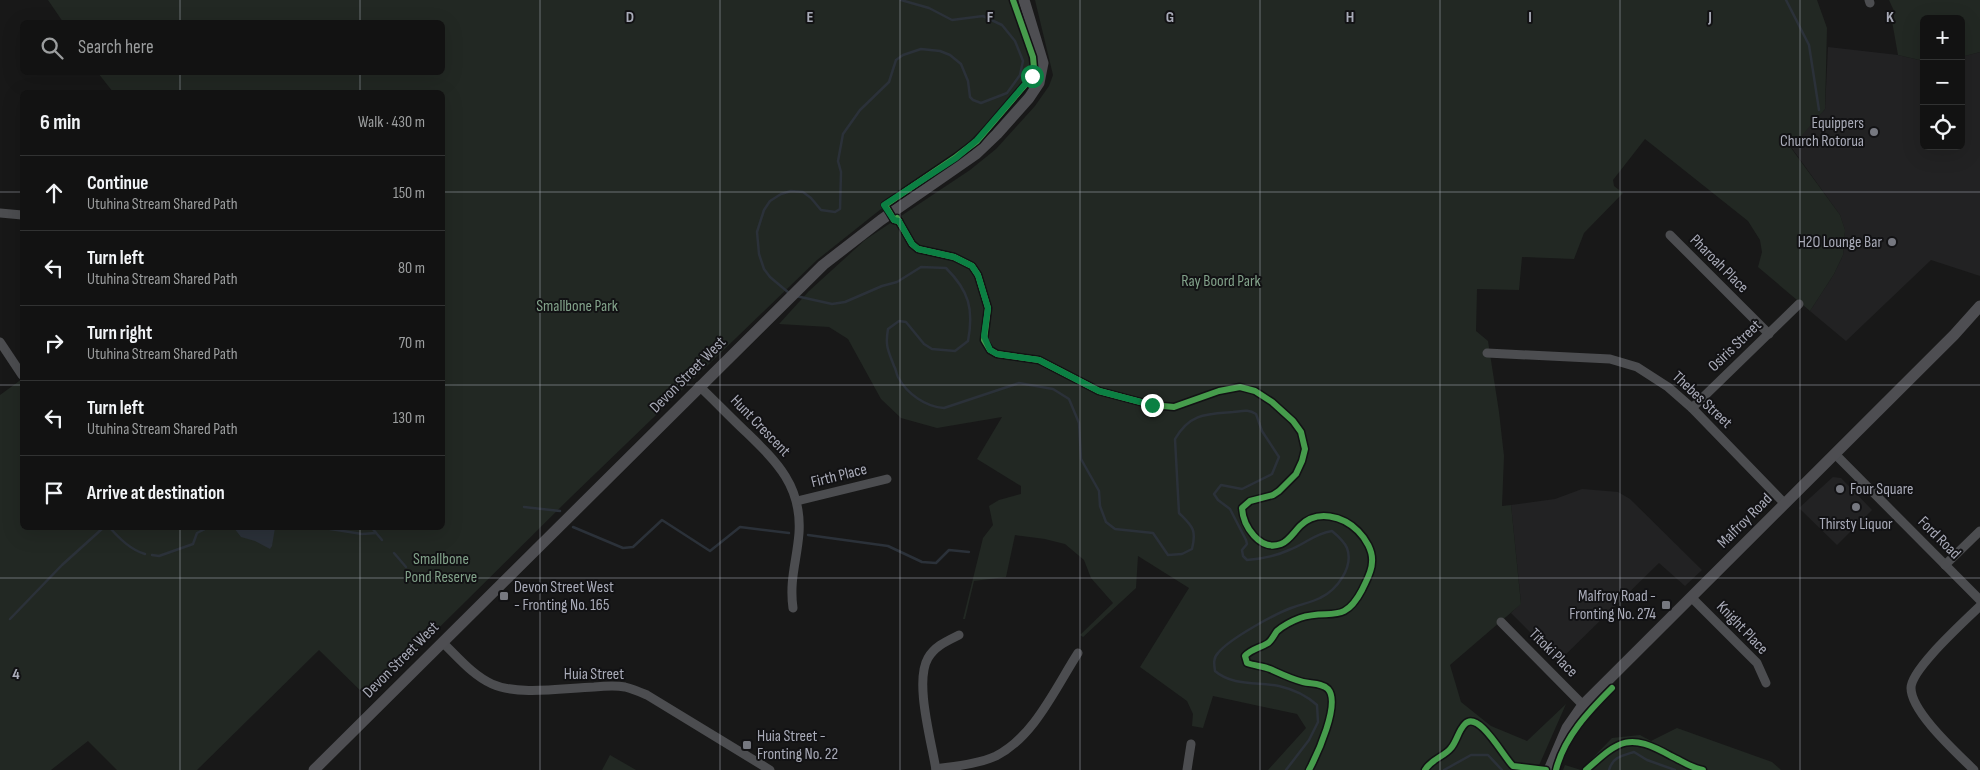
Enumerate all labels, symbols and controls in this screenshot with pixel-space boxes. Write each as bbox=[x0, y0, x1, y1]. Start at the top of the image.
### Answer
text: D bbox=[626, 8, 634, 27]
text: E bbox=[807, 8, 814, 27]
text: F bbox=[987, 8, 994, 27]
text: G bbox=[1166, 8, 1174, 27]
text: H bbox=[1346, 8, 1354, 27]
text: I bbox=[1528, 8, 1532, 27]
text: J bbox=[1707, 8, 1712, 27]
text: K bbox=[1886, 8, 1894, 27]
map controls bbox=[1920, 15, 1965, 150]
button: + bbox=[1920, 15, 1965, 60]
search box bbox=[20, 20, 445, 75]
icon: search bbox=[38, 34, 66, 62]
text: Search here bbox=[78, 36, 154, 59]
button: − bbox=[1920, 60, 1965, 105]
route start bbox=[1021, 65, 1044, 88]
button: locate bbox=[1920, 105, 1965, 150]
text: 6 min bbox=[40, 110, 81, 135]
text: Walk · 430 m bbox=[358, 113, 425, 132]
place label: Equippers Church Rotorua bbox=[1780, 114, 1864, 151]
marker: Equippers Church Rotorua bbox=[1868, 126, 1880, 138]
text: Continue bbox=[87, 172, 148, 195]
icon: ahead bbox=[40, 179, 68, 207]
text: 150 m bbox=[393, 184, 425, 203]
text: Utuhina Stream Shared Path bbox=[87, 195, 238, 214]
street label: Pharoah Place bbox=[1686, 231, 1752, 297]
place label: H2O Lounge Bar bbox=[1798, 233, 1882, 252]
marker: H2O Lounge Bar bbox=[1886, 236, 1898, 248]
text: Turn left bbox=[87, 247, 144, 270]
icon: left bbox=[40, 254, 68, 282]
text: 80 m bbox=[398, 259, 425, 278]
text: Utuhina Stream Shared Path bbox=[87, 270, 238, 289]
park label: Ray Boord Park bbox=[1181, 272, 1261, 291]
park label: Smallbone Park bbox=[536, 297, 618, 316]
street label: Osiris Street bbox=[1705, 316, 1766, 376]
text: Turn right bbox=[87, 322, 152, 345]
icon: right bbox=[40, 329, 68, 357]
street label: Devon Street West bbox=[646, 333, 730, 417]
text: 70 m bbox=[399, 334, 425, 353]
text: Utuhina Stream Shared Path bbox=[87, 345, 238, 364]
street label: Thebes Street bbox=[1668, 368, 1736, 433]
street label: Hunt Crescent bbox=[726, 391, 794, 461]
route end bbox=[1141, 394, 1164, 417]
text: Turn left bbox=[87, 397, 144, 420]
icon: left bbox=[40, 404, 68, 432]
text: 130 m bbox=[393, 409, 425, 428]
text: Utuhina Stream Shared Path bbox=[87, 420, 238, 439]
street label: Firth Place bbox=[809, 460, 869, 492]
icon: arrive bbox=[40, 479, 68, 507]
place label: Four Square bbox=[1850, 480, 1913, 499]
text: Arrive at destination bbox=[87, 482, 225, 505]
marker: Four Square bbox=[1834, 483, 1846, 495]
street label: Malfroy Road bbox=[1714, 490, 1776, 552]
marker: Thirsty Liquor bbox=[1850, 501, 1862, 513]
street label: Ford Road bbox=[1914, 513, 1964, 563]
place label: Thirsty Liquor bbox=[1819, 515, 1893, 534]
park label: Smallbone Pond Reserve bbox=[405, 550, 477, 587]
place label: Devon Street West - Fronting No. 165 bbox=[514, 578, 614, 615]
place label: Malfroy Road - Fronting No. 274 bbox=[1569, 587, 1656, 624]
marker: Devon Street West - Fronting No. 165 bbox=[498, 590, 510, 602]
street label: Knight Place bbox=[1712, 598, 1772, 658]
marker: Malfroy Road - Fronting No. 274 bbox=[1660, 599, 1672, 611]
street label: Devon Street West bbox=[359, 618, 443, 702]
street label: Titoki Place bbox=[1525, 625, 1581, 681]
text: 4 bbox=[12, 665, 20, 684]
street label: Huia Street bbox=[564, 665, 624, 684]
place label: Huia Street - Fronting No. 22 bbox=[757, 727, 838, 764]
marker: Huia Street - Fronting No. 22 bbox=[741, 739, 753, 751]

